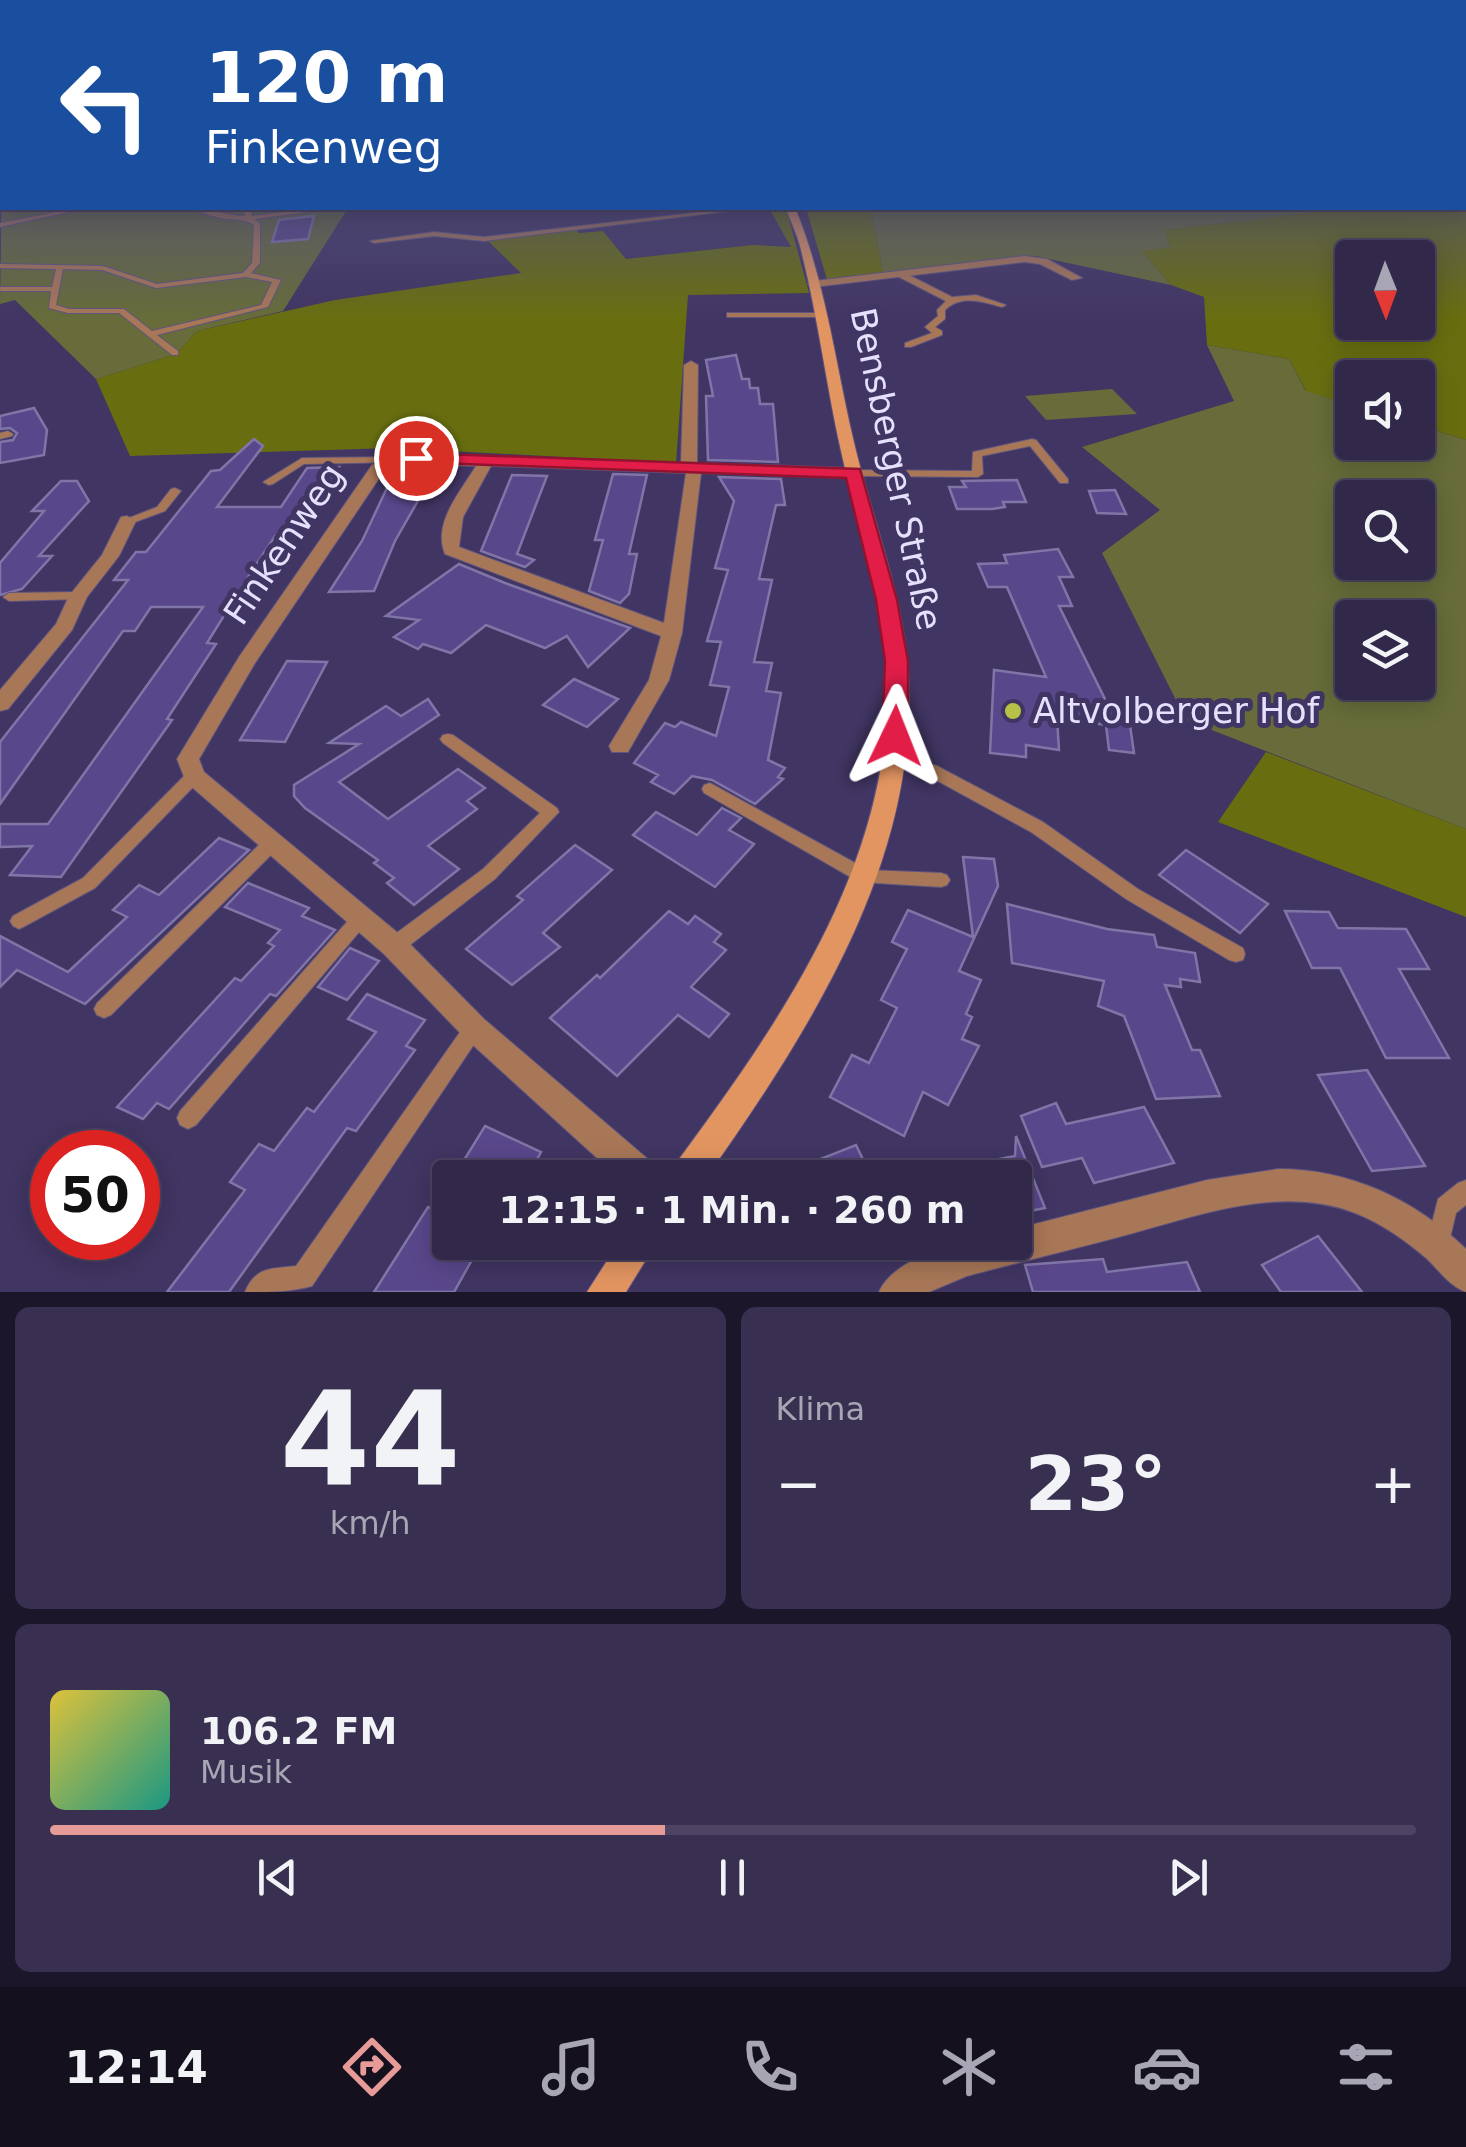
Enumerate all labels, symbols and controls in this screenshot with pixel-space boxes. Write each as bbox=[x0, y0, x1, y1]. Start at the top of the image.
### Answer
text: 120 m bbox=[205, 37, 448, 119]
icon: left bbox=[40, 40, 170, 170]
text: Finkenweg bbox=[205, 121, 442, 174]
north arrow bbox=[1335, 240, 1435, 340]
map controls bbox=[1335, 240, 1435, 700]
street label: Bensberger Straße bbox=[842, 304, 950, 634]
button: sound bbox=[1335, 360, 1435, 460]
pin bbox=[374, 416, 459, 501]
icon: arrive bbox=[389, 431, 444, 486]
street label: Finkenweg bbox=[216, 456, 352, 632]
button: search bbox=[1335, 480, 1435, 580]
button: layers bbox=[1335, 600, 1435, 700]
position arrow bbox=[843, 684, 947, 788]
place label: Altvolberger Hof bbox=[1033, 691, 1320, 731]
marker: Altvolberger Hof bbox=[1002, 700, 1024, 722]
speed limit sign: 50 bbox=[30, 1130, 160, 1260]
text: 12:15 · 1 Min. · 260 m bbox=[499, 1188, 965, 1232]
text: 44 bbox=[280, 1363, 461, 1515]
text: Klima bbox=[776, 1390, 865, 1428]
text: 23° bbox=[1025, 1440, 1167, 1528]
text: − bbox=[776, 1452, 822, 1516]
text: + bbox=[1370, 1452, 1416, 1516]
text: km/h bbox=[330, 1504, 411, 1542]
text: 106.2 FM bbox=[200, 1709, 397, 1753]
text: Musik bbox=[200, 1753, 292, 1791]
icon: previous bbox=[250, 1850, 305, 1905]
icon: pause bbox=[705, 1850, 760, 1905]
icon: next bbox=[1161, 1850, 1216, 1905]
icon: directions bbox=[337, 2032, 407, 2102]
icon: music bbox=[536, 2032, 606, 2102]
icon: phone bbox=[735, 2032, 805, 2102]
icon: climate bbox=[934, 2032, 1004, 2102]
icon: car bbox=[1132, 2032, 1202, 2102]
icon: filters bbox=[1331, 2032, 1401, 2102]
text: 12:14 bbox=[64, 2041, 208, 2094]

